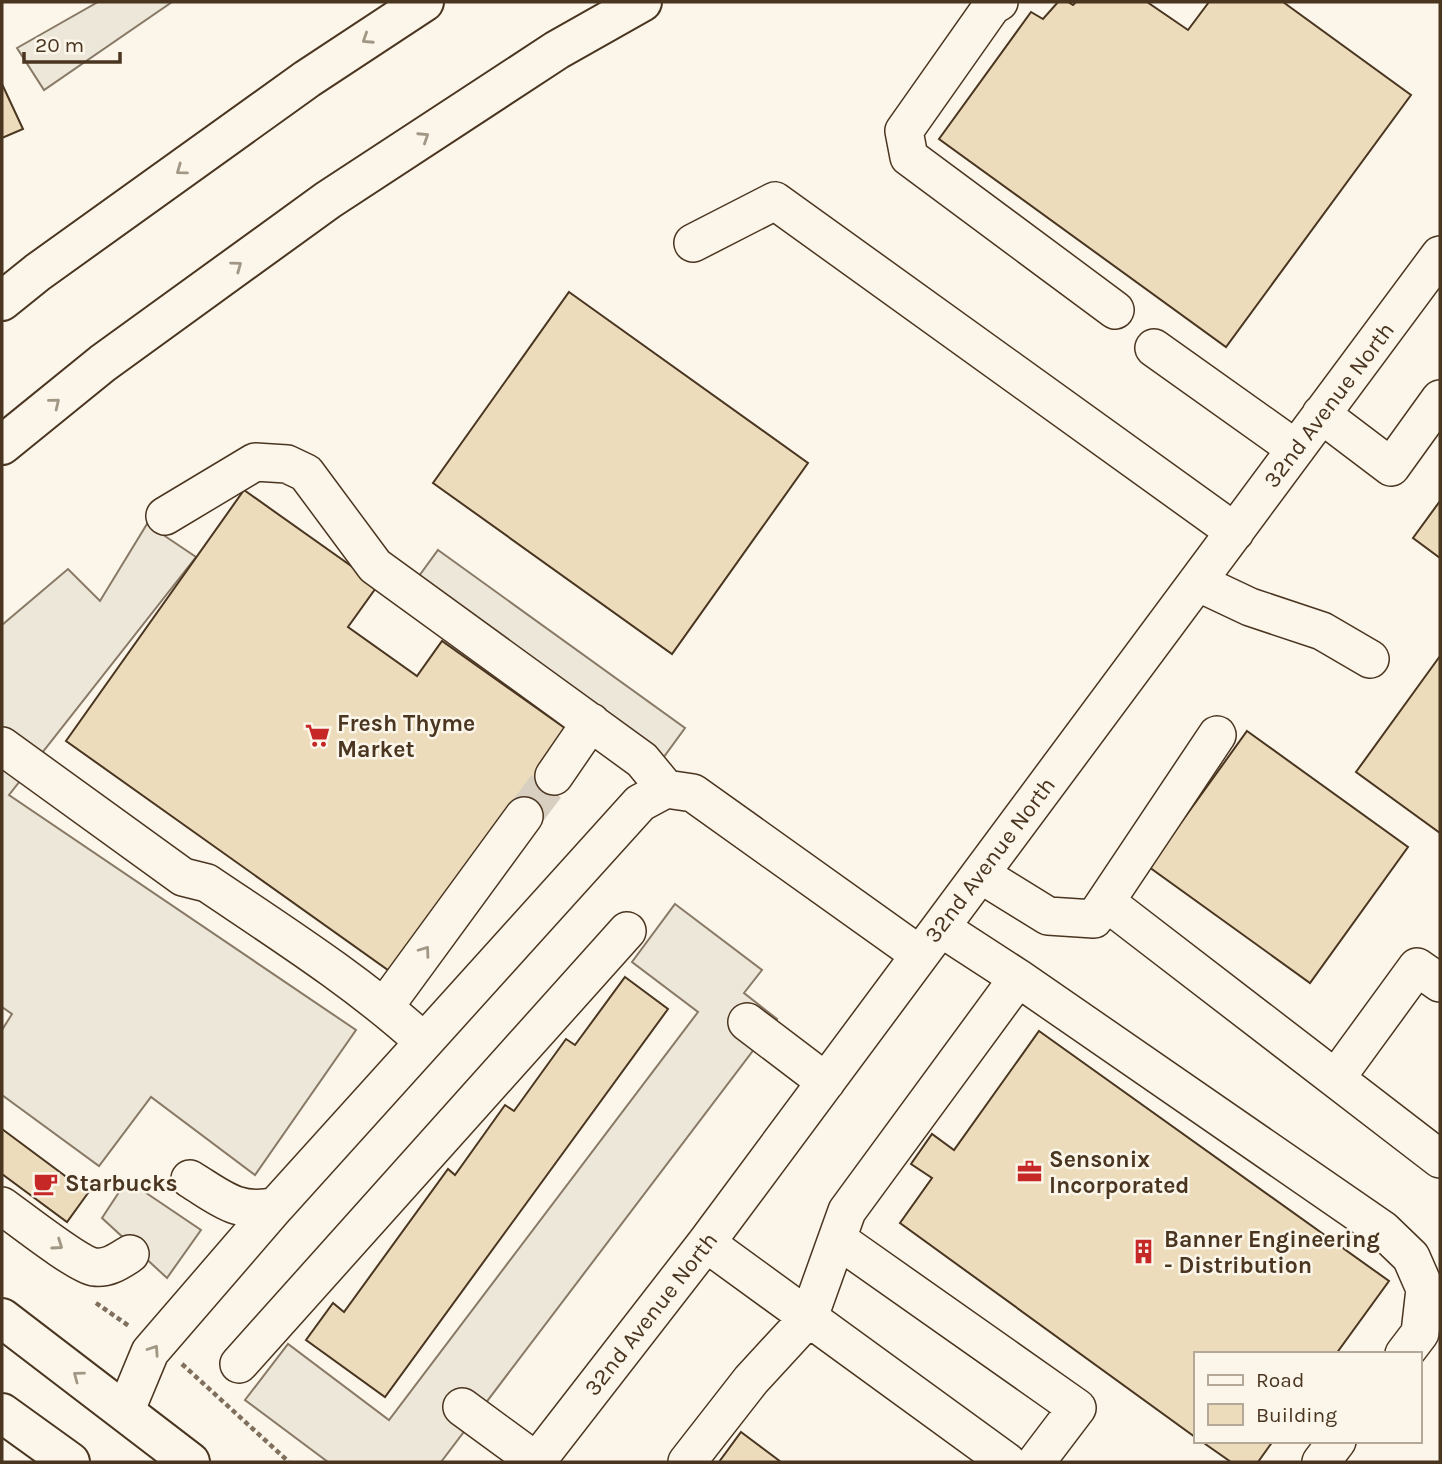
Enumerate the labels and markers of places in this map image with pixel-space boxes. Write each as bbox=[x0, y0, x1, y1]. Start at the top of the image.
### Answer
place label: Fresh Thyme Market bbox=[337, 710, 475, 763]
supermarket icon: Fresh Thyme Market bbox=[303, 722, 331, 750]
place label: Sensonix Incorporated bbox=[1049, 1146, 1189, 1199]
office icon: Sensonix Incorporated bbox=[1015, 1158, 1043, 1186]
cafe icon: Starbucks bbox=[31, 1169, 59, 1197]
place label: Starbucks bbox=[65, 1170, 178, 1197]
place label: Banner Engineering - Distribution bbox=[1164, 1226, 1380, 1279]
building icon: Banner Engineering - Distribution bbox=[1130, 1238, 1158, 1266]

